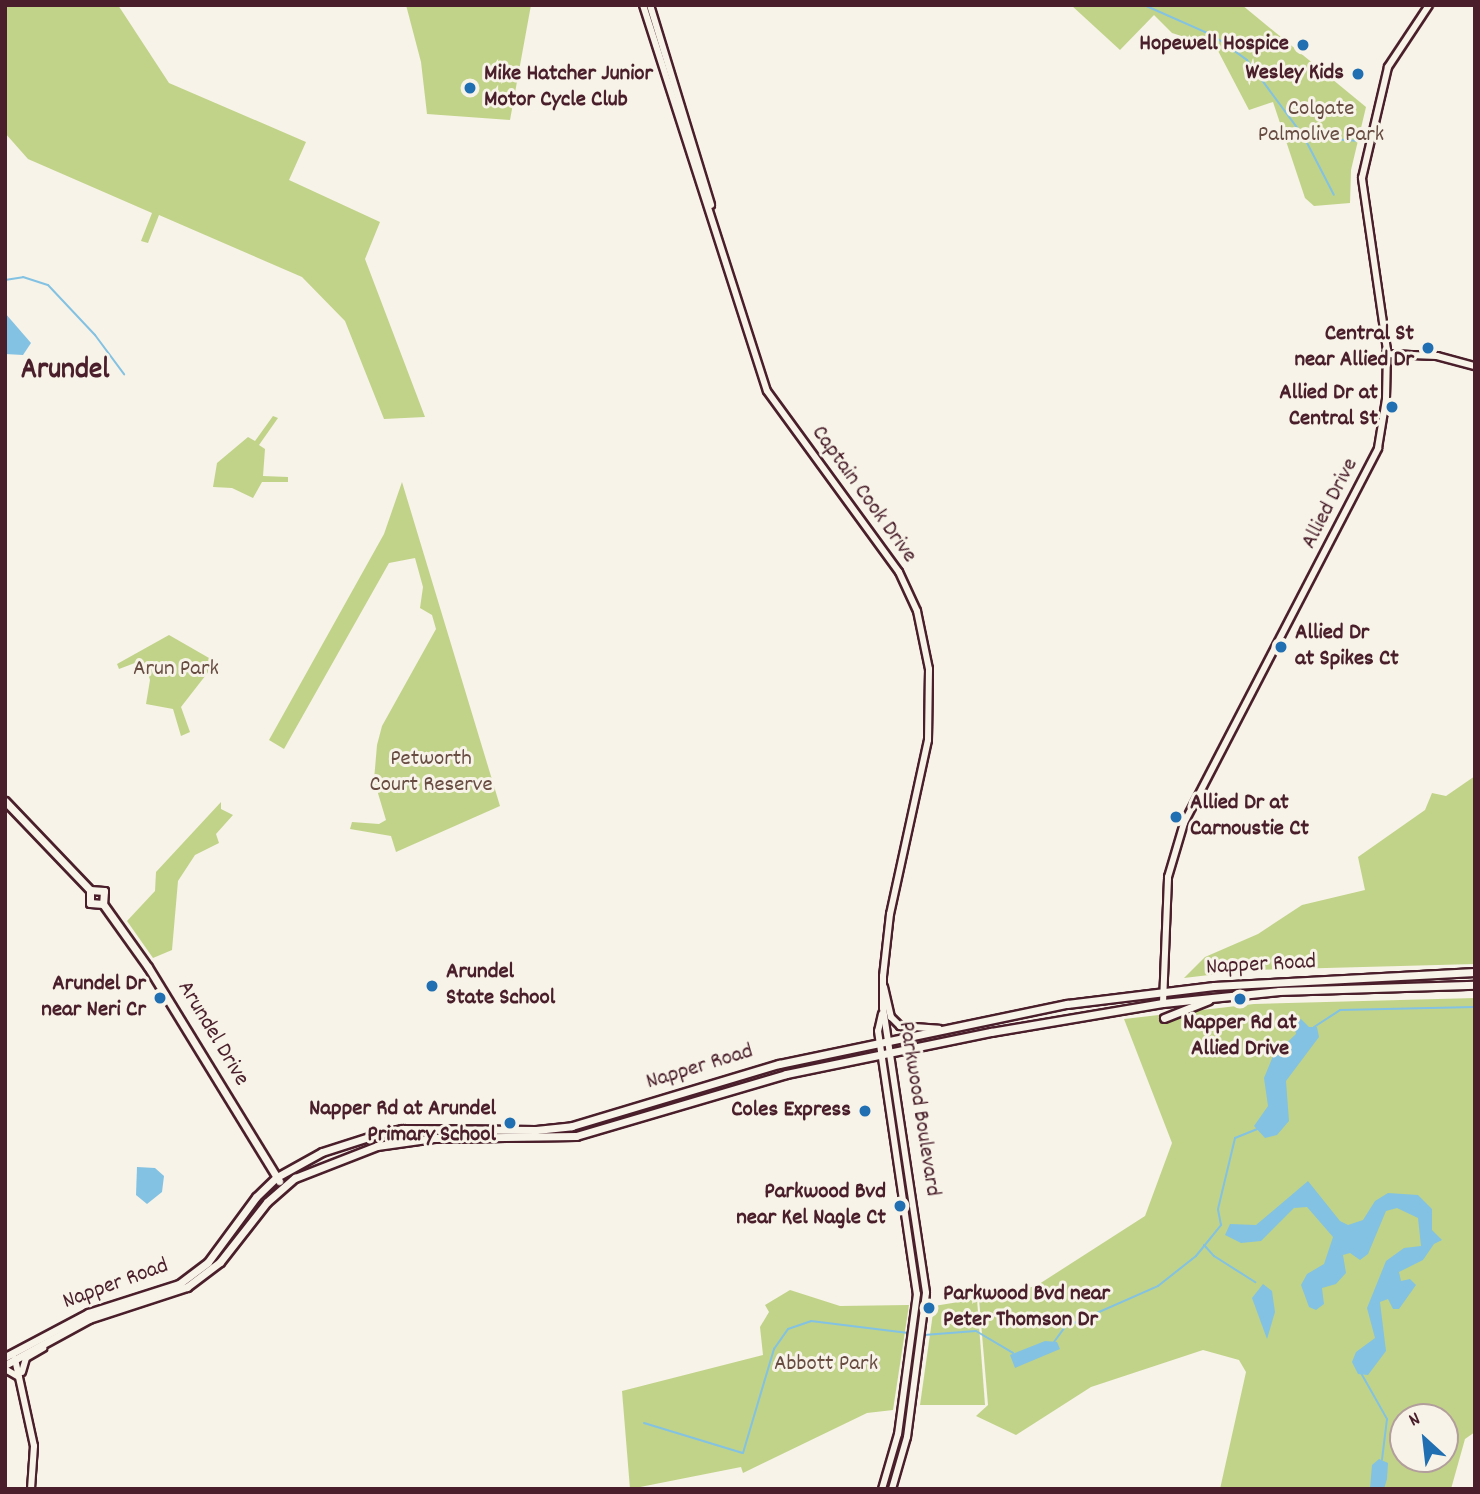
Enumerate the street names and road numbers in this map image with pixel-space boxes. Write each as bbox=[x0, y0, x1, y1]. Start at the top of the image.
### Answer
street label: Captain Cook Drive bbox=[804, 421, 922, 569]
street label: Allied Drive bbox=[1296, 454, 1366, 554]
street label: Napper Road bbox=[1205, 949, 1317, 983]
street label: Arundel Drive bbox=[170, 976, 254, 1092]
street label: Parkwood Boulevard bbox=[891, 1019, 945, 1199]
street label: Napper Road bbox=[643, 1039, 757, 1097]
street label: Napper Road bbox=[59, 1253, 173, 1317]

